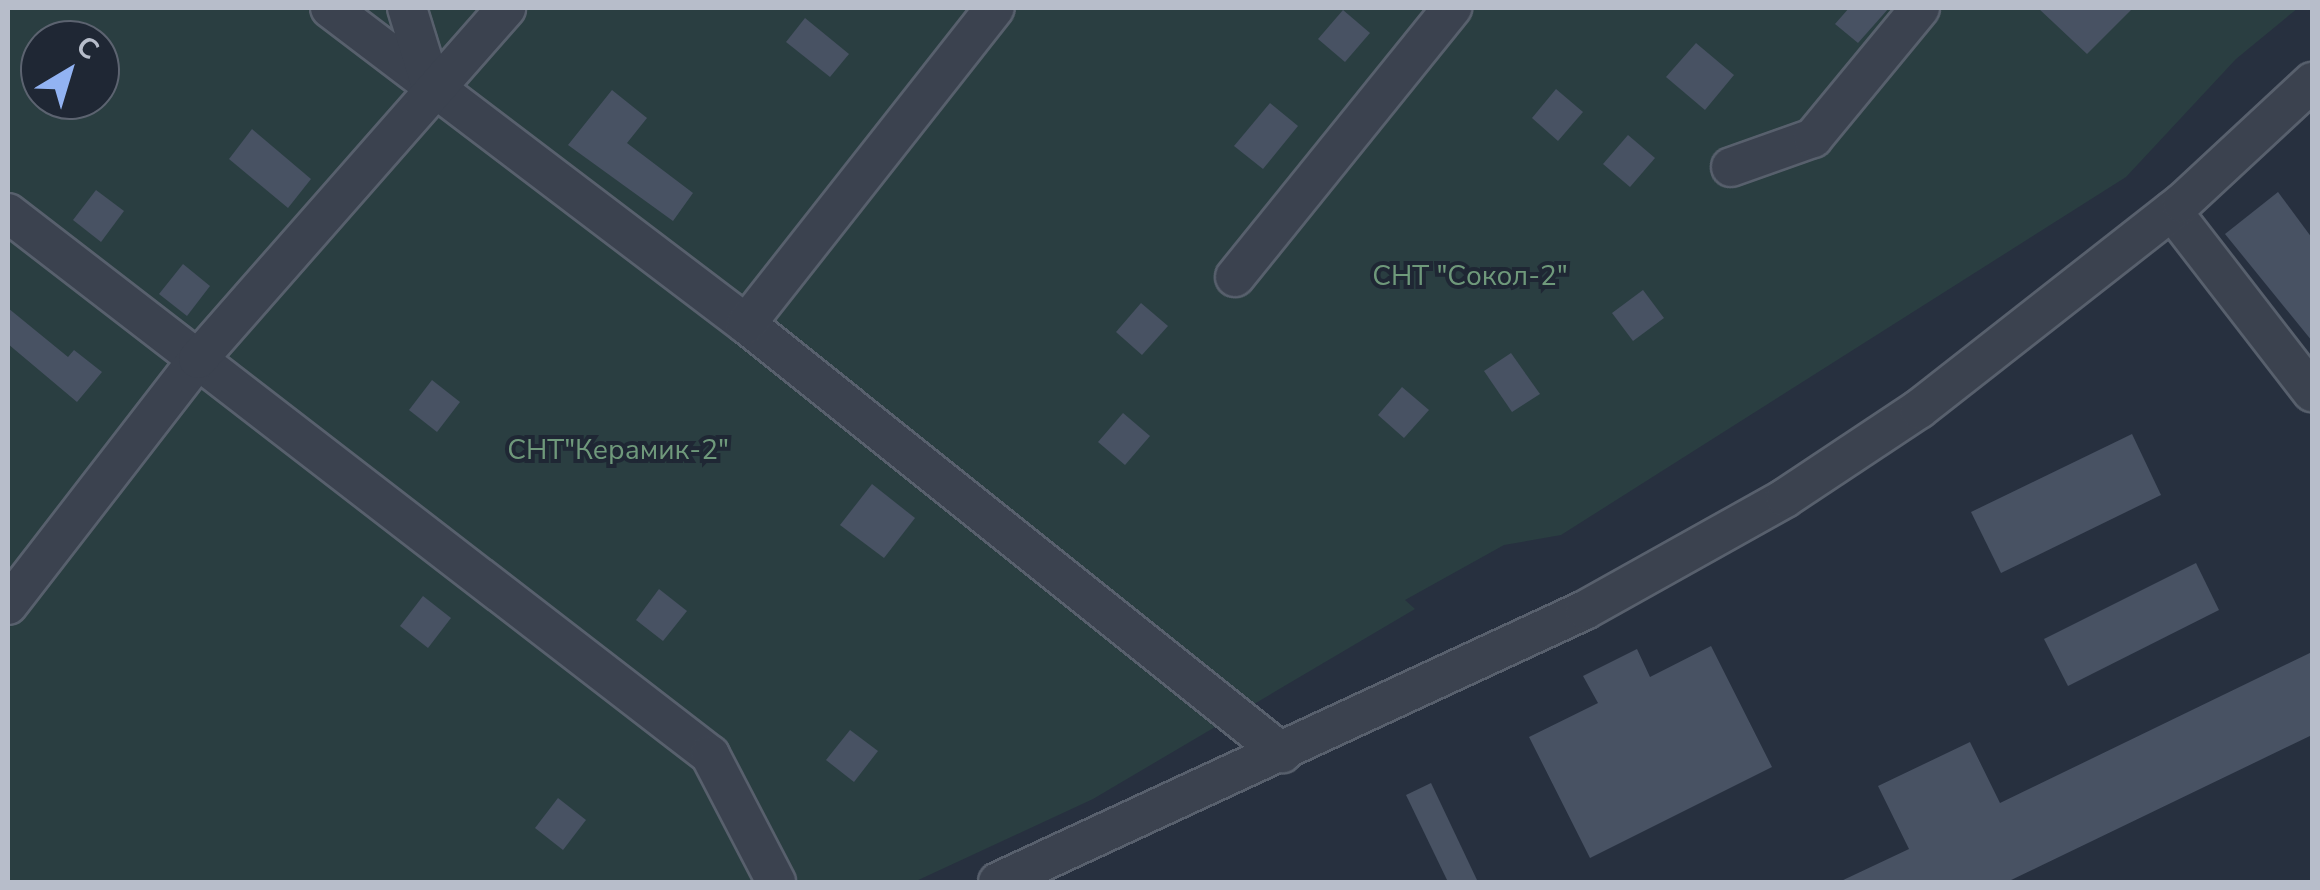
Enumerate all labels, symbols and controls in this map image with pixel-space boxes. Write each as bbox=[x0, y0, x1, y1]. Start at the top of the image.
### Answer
north arrow bbox=[20, 20, 120, 120]
text: С bbox=[68, 27, 106, 69]
park label: СНТ "Сокол-2" bbox=[1372, 259, 1568, 293]
park label: СНТ"Керамик-2" bbox=[507, 433, 729, 467]

